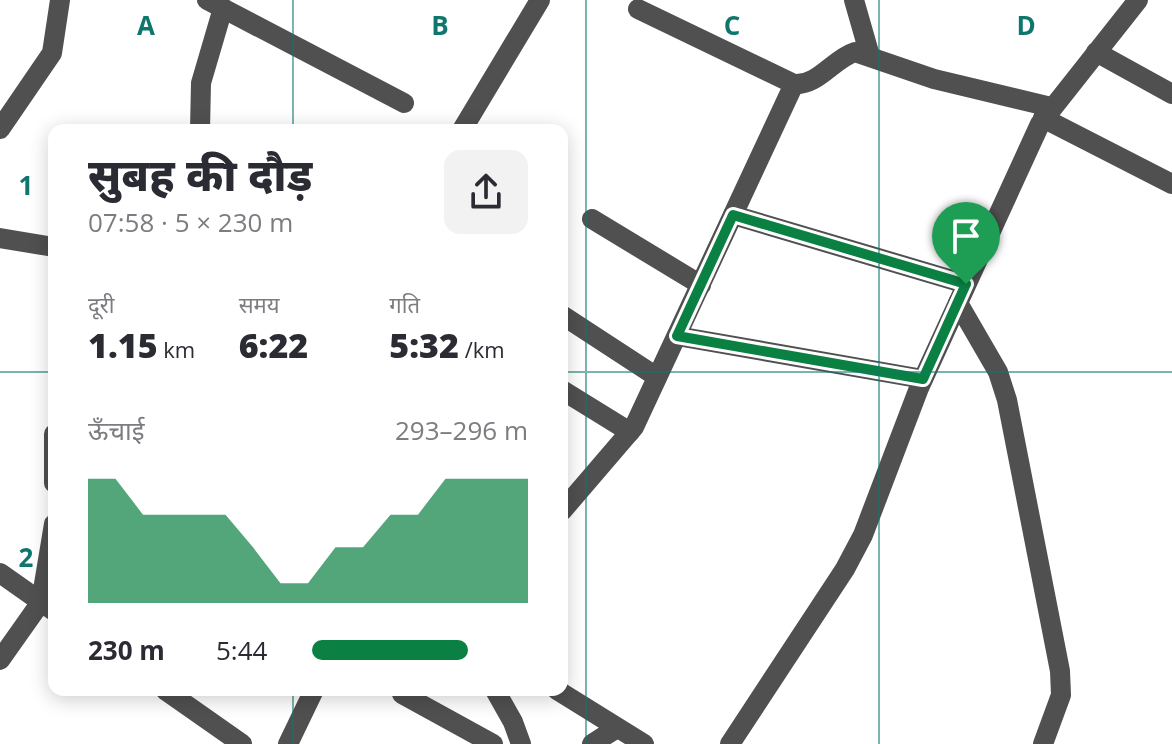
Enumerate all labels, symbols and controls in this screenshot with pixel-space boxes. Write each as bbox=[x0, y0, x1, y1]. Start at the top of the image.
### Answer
text: A bbox=[137, 7, 155, 43]
text: B bbox=[431, 7, 449, 43]
text: C bbox=[724, 7, 740, 43]
text: D bbox=[1016, 7, 1036, 43]
text: सुबह की दौड़ bbox=[88, 144, 312, 204]
button: share bbox=[444, 150, 528, 234]
text: 1 bbox=[19, 167, 33, 203]
pin bbox=[932, 202, 1000, 284]
text: 07:58 · 5 × 230 m bbox=[88, 204, 293, 240]
icon: arrive bbox=[944, 214, 988, 258]
text: दूरी bbox=[88, 289, 114, 319]
text: समय bbox=[239, 289, 279, 319]
text: गति bbox=[389, 289, 420, 319]
text: 1.15 bbox=[88, 322, 158, 368]
text: 6:22 bbox=[239, 322, 308, 368]
text: 5:32 bbox=[389, 322, 459, 368]
text: km bbox=[158, 334, 195, 364]
text: /km bbox=[459, 334, 505, 364]
text: ऊँचाई bbox=[88, 412, 144, 448]
text: 293–296 m bbox=[395, 412, 528, 448]
text: 2 bbox=[19, 539, 34, 575]
text: 230 m bbox=[88, 632, 165, 668]
text: 5:44 bbox=[216, 632, 267, 668]

